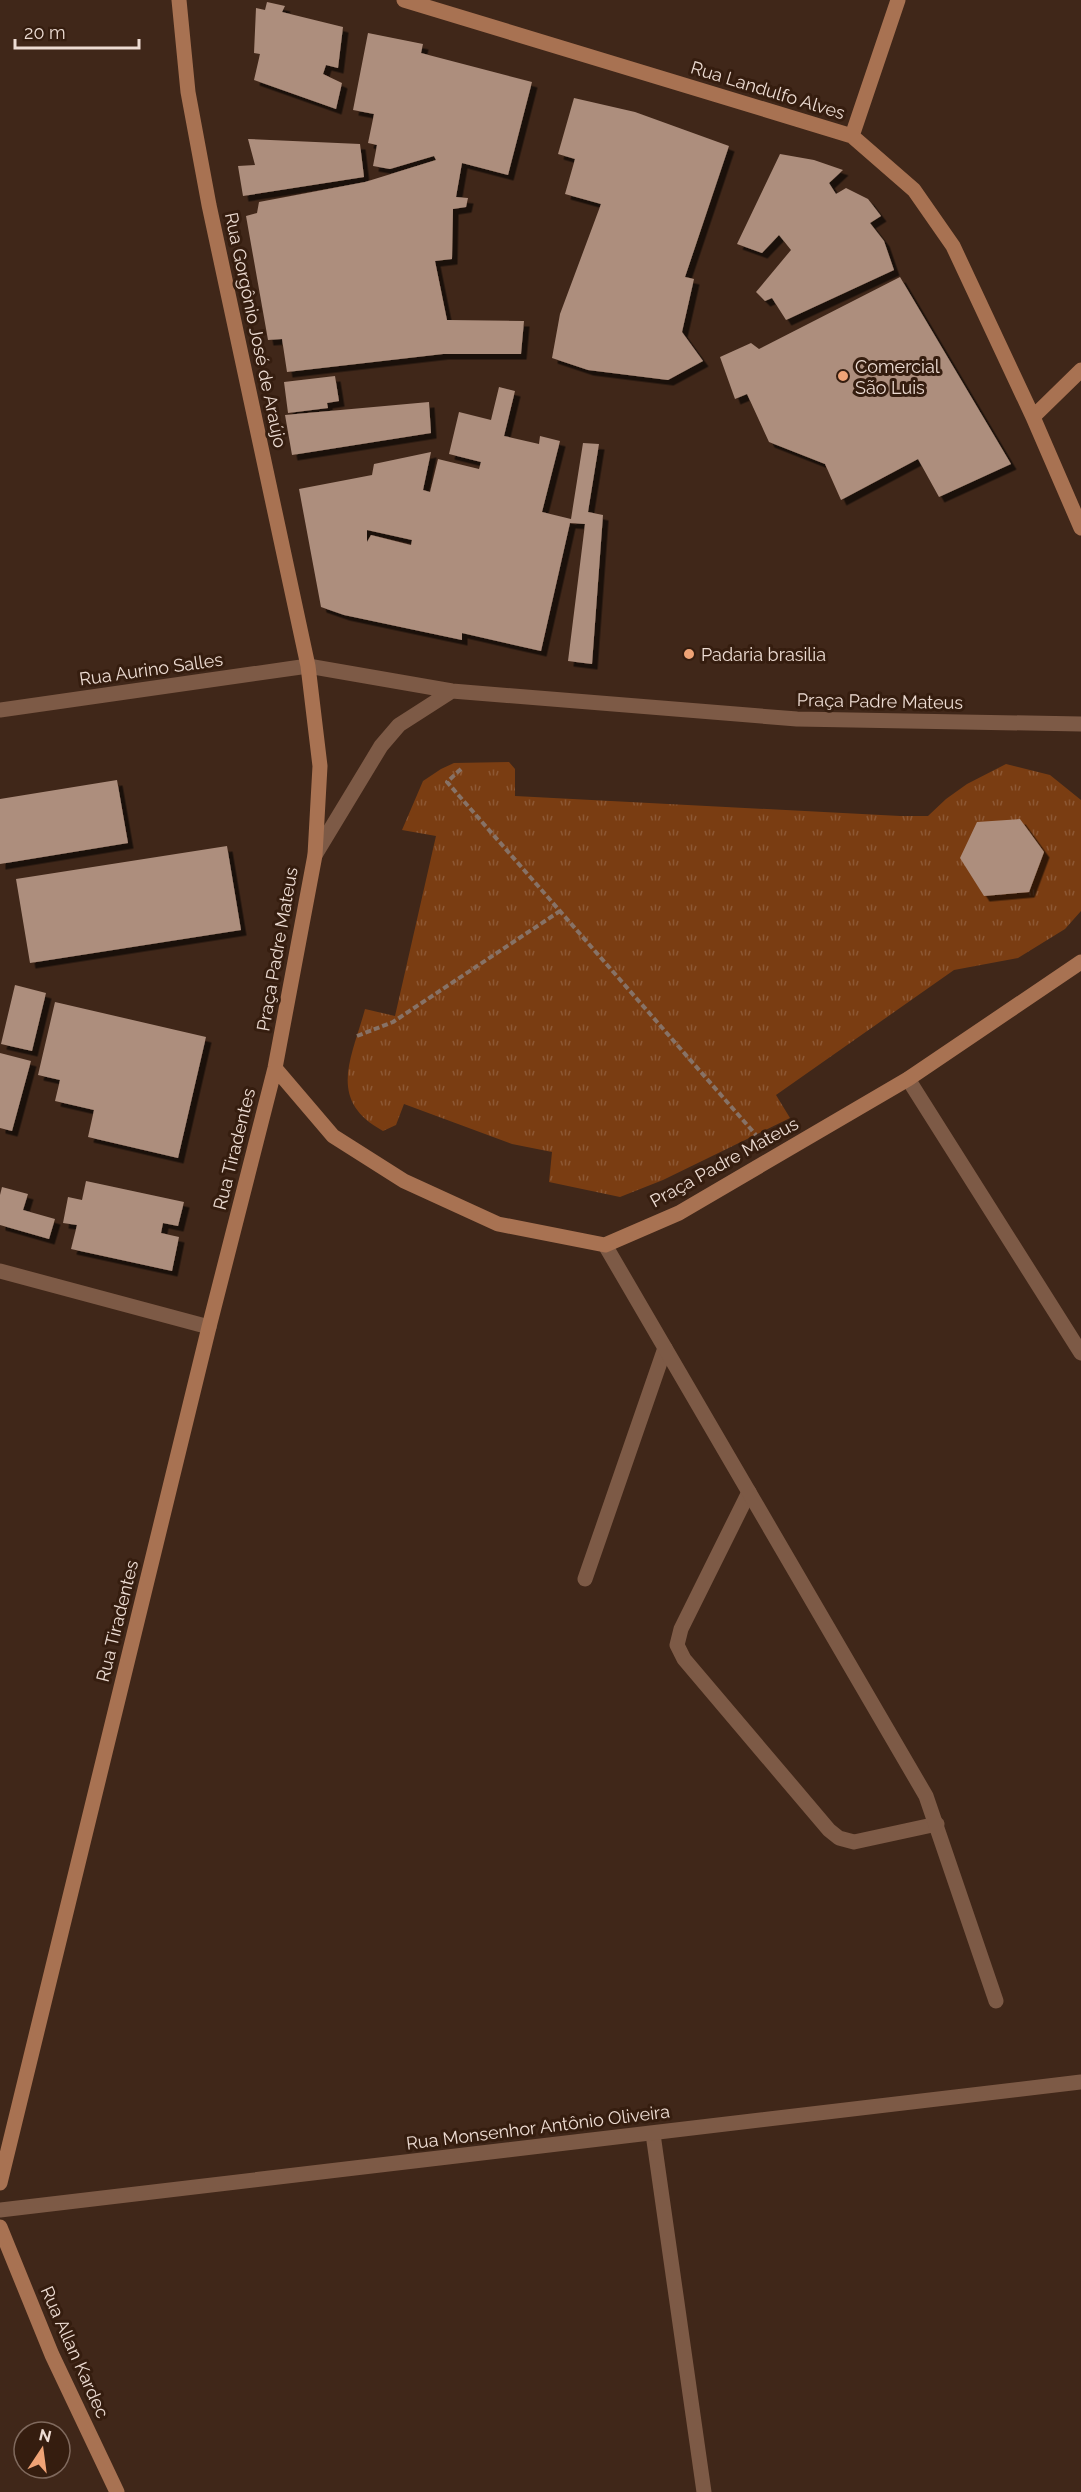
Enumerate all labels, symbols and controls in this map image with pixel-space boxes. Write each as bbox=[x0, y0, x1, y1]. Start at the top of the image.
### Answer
scale bar bbox=[15, 12, 140, 50]
text: 20 m bbox=[24, 22, 66, 43]
street label: Rua Landulfo Alves bbox=[688, 57, 848, 124]
street label: Rua Gorgônio José de Araújo bbox=[221, 210, 291, 450]
place label: Comercial São Luis bbox=[855, 356, 940, 398]
marker: Comercial São Luis bbox=[836, 369, 850, 383]
place label: Padaria brasilia bbox=[701, 644, 826, 665]
marker: Padaria brasilia bbox=[682, 647, 696, 661]
street label: Rua Aurino Salles bbox=[78, 648, 224, 689]
street label: Praça Padre Mateus bbox=[797, 689, 964, 713]
street label: Praça Padre Mateus bbox=[252, 865, 302, 1033]
street label: Rua Tiradentes bbox=[209, 1086, 259, 1212]
street label: Praça Padre Mateus bbox=[646, 1112, 802, 1211]
street label: Rua Tiradentes bbox=[92, 1558, 142, 1684]
street label: Rua Monsenhor Antônio Oliveira bbox=[405, 2100, 671, 2154]
street label: Rua Allan Kardec bbox=[37, 2283, 114, 2421]
north arrow bbox=[12, 2420, 72, 2480]
text: N bbox=[37, 2425, 53, 2447]

